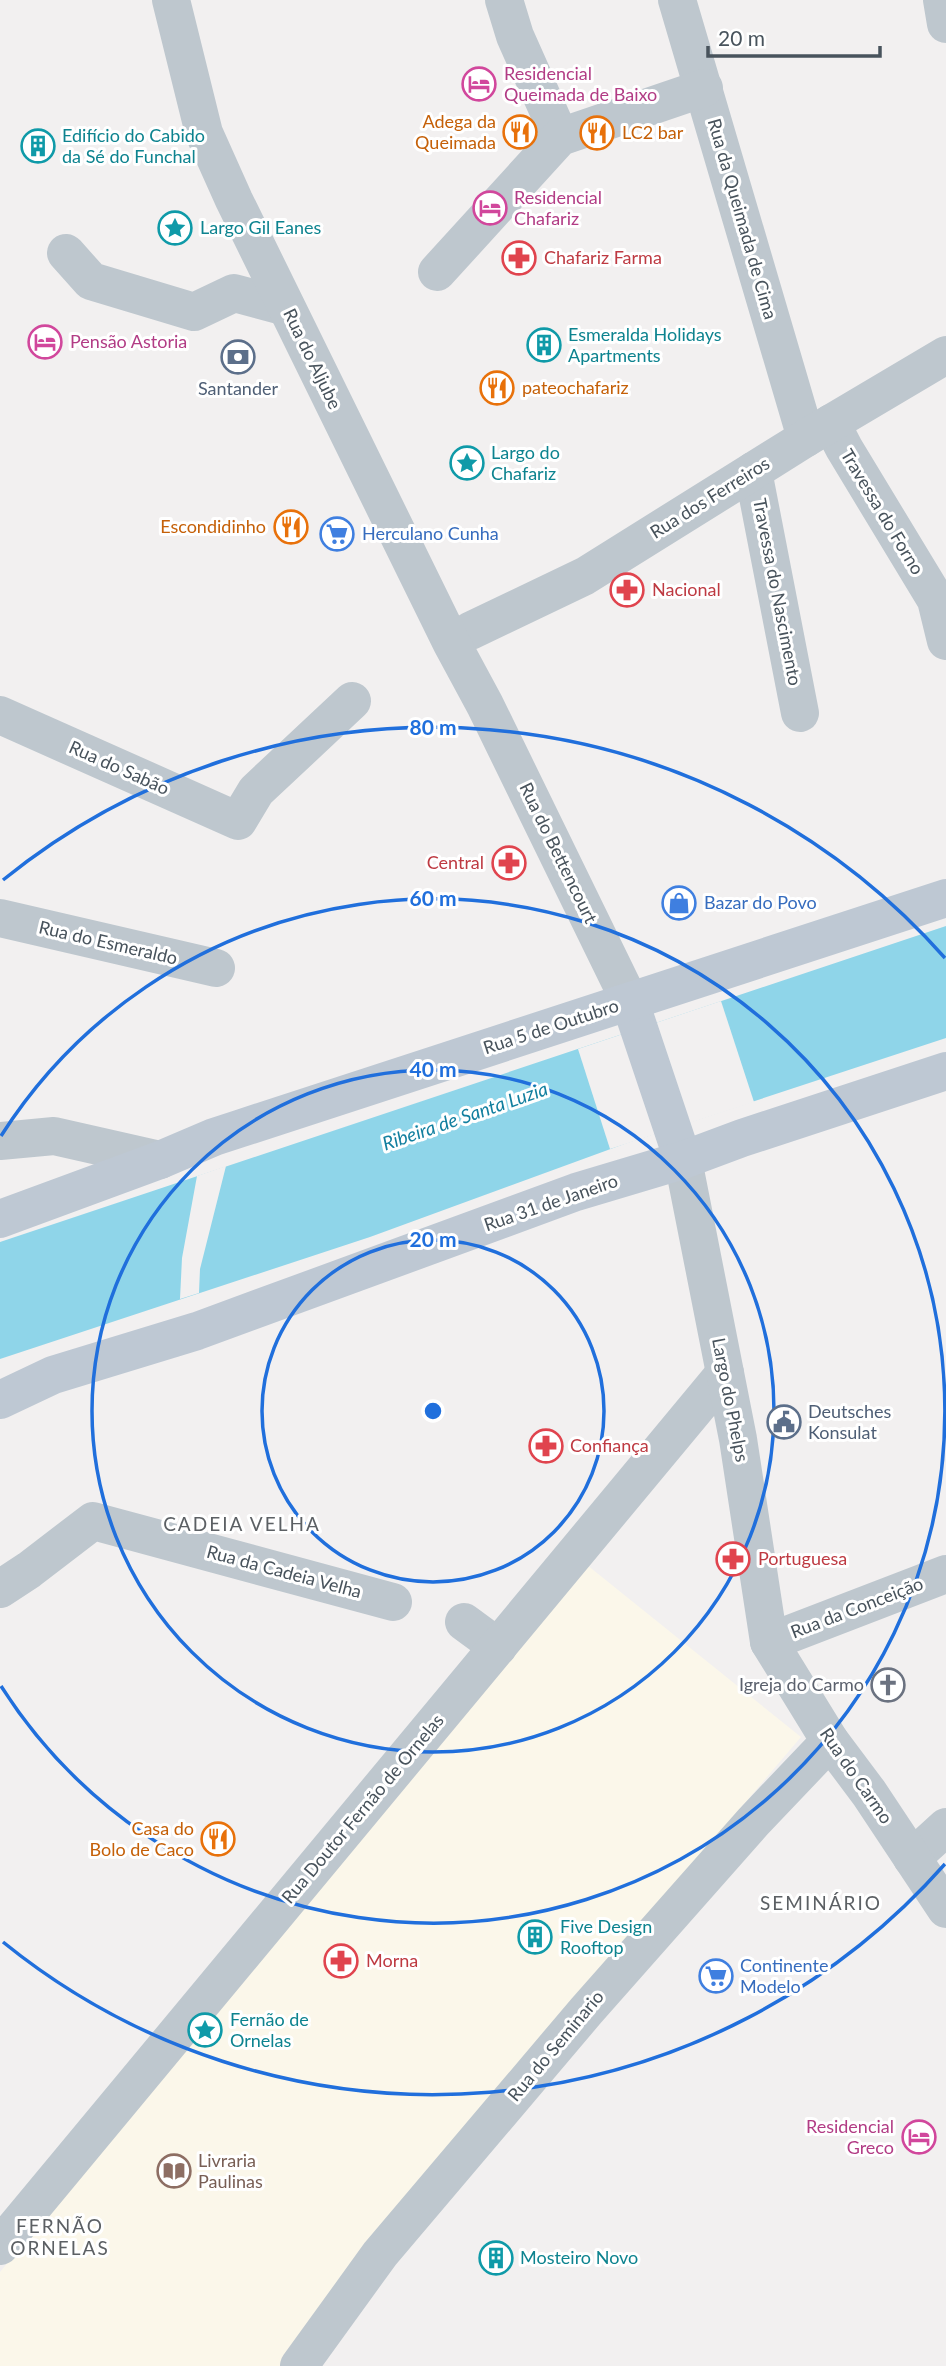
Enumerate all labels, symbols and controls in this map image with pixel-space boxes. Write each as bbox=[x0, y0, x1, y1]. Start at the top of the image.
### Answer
scale bar bbox=[708, 14, 880, 58]
text: 20 m bbox=[718, 25, 765, 50]
place label: Residencial Queimada de Baixo bbox=[504, 62, 657, 105]
hotel icon: Residencial Queimada de Baixo bbox=[460, 65, 498, 103]
place label: Adega da Queimada bbox=[415, 110, 496, 153]
restaurant icon: Adega da Queimada bbox=[501, 113, 539, 151]
restaurant icon: LC2 bar bbox=[578, 114, 616, 152]
street label: Rua da Queimada de Cima bbox=[704, 116, 782, 322]
place label: LC2 bar bbox=[622, 121, 684, 143]
place label: Edifício do Cabido da Sé do Funchal bbox=[62, 124, 205, 167]
building icon: Edifício do Cabido da Sé do Funchal bbox=[19, 127, 57, 165]
place label: Residencial Chafariz bbox=[514, 186, 602, 229]
hotel icon: Residencial Chafariz bbox=[471, 189, 509, 227]
place icon: Largo Gil Eanes bbox=[156, 209, 194, 247]
place label: Largo Gil Eanes bbox=[200, 216, 322, 238]
pharmacy icon: Chafariz Farma bbox=[500, 239, 538, 277]
place label: Chafariz Farma bbox=[544, 246, 662, 268]
street label: Rua do Aljube bbox=[279, 305, 347, 412]
hotel icon: Pensão Astoria bbox=[26, 323, 64, 361]
place label: Esmeralda Holidays Apartments bbox=[568, 323, 722, 366]
building icon: Esmeralda Holidays Apartments bbox=[525, 326, 563, 364]
place label: Pensão Astoria bbox=[70, 330, 187, 352]
bank icon: Santander bbox=[219, 338, 257, 376]
restaurant icon: pateochafariz bbox=[478, 369, 516, 407]
place label: pateochafariz bbox=[522, 376, 629, 398]
place label: Santander bbox=[198, 377, 278, 399]
place label: Largo do Chafariz bbox=[491, 441, 560, 484]
place icon: Largo do Chafariz bbox=[448, 444, 486, 482]
street label: Travessa do Forno bbox=[837, 445, 929, 578]
street label: Rua dos Ferreiros bbox=[646, 451, 773, 543]
street label: Travessa do Nascimento bbox=[749, 496, 807, 687]
restaurant icon: Escondidinho bbox=[272, 508, 310, 546]
place label: Escondidinho bbox=[160, 515, 266, 537]
supermarket icon: Herculano Cunha bbox=[318, 515, 356, 553]
place label: Herculano Cunha bbox=[362, 522, 499, 544]
pharmacy icon: Nacional bbox=[608, 571, 646, 609]
place label: Nacional bbox=[652, 578, 721, 600]
text: 80 m bbox=[409, 714, 457, 739]
street label: Rua do Sabão bbox=[66, 735, 173, 799]
street label: Rua do Bettencourt bbox=[515, 779, 603, 927]
pharmacy icon: Central bbox=[490, 844, 528, 882]
place label: Central bbox=[427, 851, 484, 873]
shop icon: Bazar do Povo bbox=[660, 884, 698, 922]
text: 60 m bbox=[409, 885, 457, 910]
place label: Bazar do Povo bbox=[704, 891, 817, 913]
street label: Rua do Esmeraldo bbox=[37, 915, 180, 969]
street label: Rua 5 de Outubro bbox=[480, 994, 621, 1058]
text: 40 m bbox=[409, 1056, 457, 1081]
water label: Ribeira de Santa Luzia bbox=[379, 1076, 551, 1155]
street label: Rua 31 de Janeiro bbox=[481, 1169, 620, 1235]
text: 20 m bbox=[409, 1226, 457, 1251]
street label: Largo do Phelps bbox=[708, 1336, 754, 1464]
centre of rings bbox=[421, 1399, 445, 1423]
place label: Deutsches Konsulat bbox=[808, 1400, 891, 1443]
public building icon: Deutsches Konsulat bbox=[765, 1403, 803, 1441]
pharmacy icon: Confiança bbox=[527, 1427, 565, 1465]
place label: Confiança bbox=[570, 1434, 649, 1456]
district label: CADEIA VELHA bbox=[163, 1512, 321, 1535]
street label: Rua da Cadeia Velha bbox=[204, 1540, 364, 1602]
pharmacy icon: Portuguesa bbox=[714, 1540, 752, 1578]
place label: Portuguesa bbox=[758, 1547, 847, 1569]
street label: Rua da Conceição bbox=[787, 1572, 926, 1642]
church icon: Igreja do Carmo bbox=[869, 1666, 907, 1704]
place label: Igreja do Carmo bbox=[739, 1673, 864, 1695]
street label: Rua Doutor Fernão de Ornelas bbox=[277, 1709, 448, 1908]
street label: Rua do Carmo bbox=[816, 1723, 898, 1828]
place label: Casa do Bolo de Caco bbox=[89, 1817, 194, 1860]
restaurant icon: Casa do Bolo de Caco bbox=[199, 1820, 237, 1858]
district label: SEMINÁRIO bbox=[760, 1891, 882, 1914]
place label: Five Design Rooftop bbox=[560, 1915, 652, 1958]
building icon: Five Design Rooftop bbox=[516, 1918, 554, 1956]
pharmacy icon: Morna bbox=[322, 1942, 360, 1980]
place label: Morna bbox=[366, 1949, 418, 1971]
place label: Continente Modelo bbox=[740, 1954, 828, 1997]
supermarket icon: Continente Modelo bbox=[697, 1957, 735, 1995]
street label: Rua do Seminario bbox=[503, 1986, 608, 2105]
place label: Fernão de Ornelas bbox=[230, 2008, 309, 2051]
place icon: Fernão de Ornelas bbox=[186, 2011, 224, 2049]
place label: Residencial Greco bbox=[806, 2115, 894, 2158]
hotel icon: Residencial Greco bbox=[900, 2118, 938, 2156]
place label: Livraria Paulinas bbox=[198, 2149, 263, 2192]
library icon: Livraria Paulinas bbox=[155, 2152, 193, 2190]
district label: FERNÃO ORNELAS bbox=[10, 2214, 110, 2259]
building icon: Mosteiro Novo bbox=[477, 2239, 515, 2277]
place label: Mosteiro Novo bbox=[520, 2246, 638, 2268]

